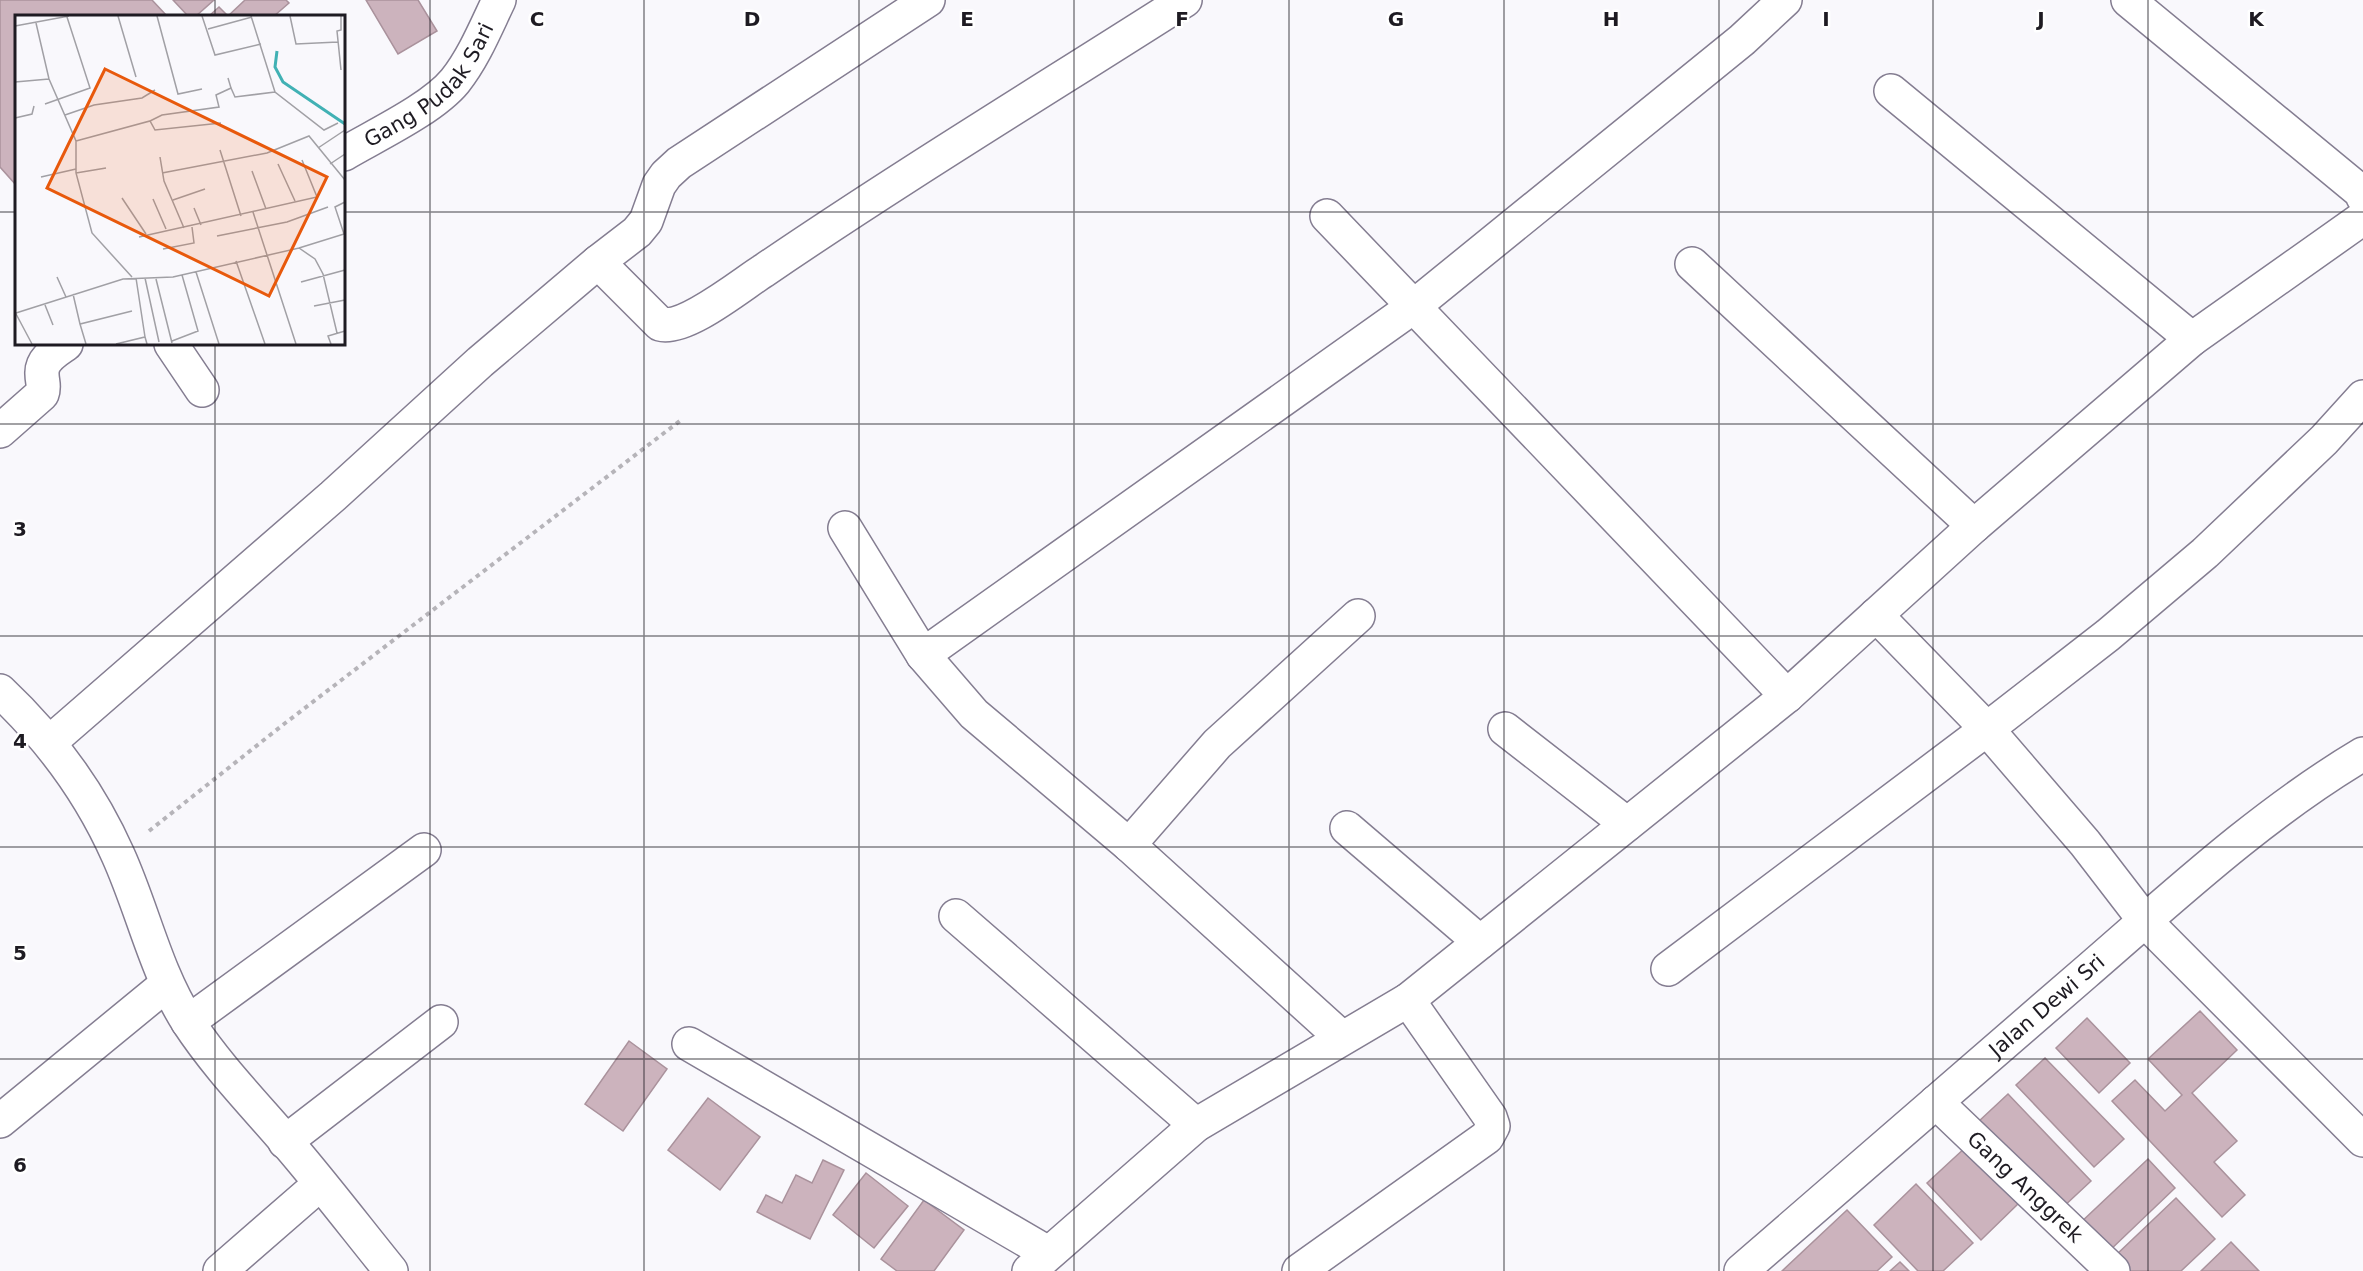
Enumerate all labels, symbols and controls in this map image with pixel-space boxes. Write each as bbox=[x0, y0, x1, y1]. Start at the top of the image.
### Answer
text: C bbox=[530, 7, 544, 31]
text: D bbox=[744, 7, 760, 31]
text: E bbox=[960, 7, 974, 31]
text: F bbox=[1175, 7, 1189, 31]
text: G bbox=[1388, 7, 1404, 31]
text: H bbox=[1603, 7, 1619, 31]
text: I bbox=[1822, 7, 1830, 31]
text: J bbox=[2035, 7, 2045, 31]
text: K bbox=[2248, 7, 2265, 31]
inset map bbox=[15, 15, 345, 345]
street label: Gang Pudak Sari bbox=[360, 19, 499, 152]
text: 3 bbox=[13, 517, 27, 541]
text: 4 bbox=[13, 729, 27, 753]
text: 5 bbox=[13, 941, 27, 965]
street label: Jalan Dewi Sri bbox=[1983, 950, 2110, 1063]
street label: Gang Anggrek bbox=[1962, 1126, 2088, 1248]
text: 6 bbox=[13, 1153, 27, 1177]

